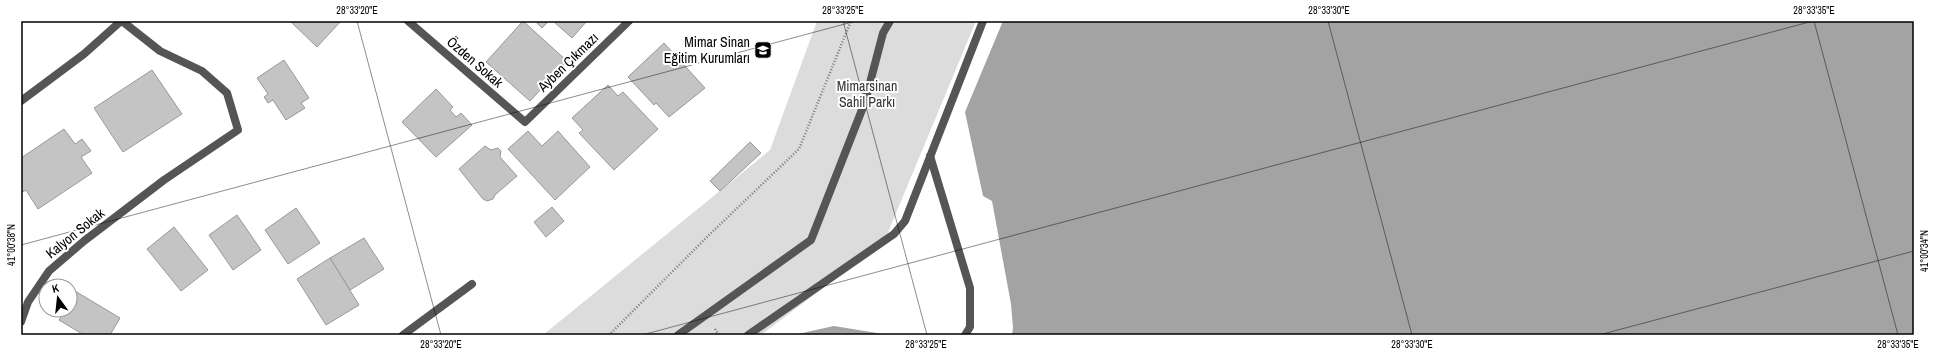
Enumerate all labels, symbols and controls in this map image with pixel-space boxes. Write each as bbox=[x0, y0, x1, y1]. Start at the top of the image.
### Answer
text: 28°33'20"E bbox=[336, 4, 378, 17]
text: 28°33'25"E bbox=[822, 4, 864, 17]
text: 28°33'30"E bbox=[1308, 4, 1350, 17]
text: 28°33'35"E bbox=[1793, 4, 1835, 17]
street label: Ayben Çıkmazı bbox=[533, 29, 602, 96]
street label: Özden Sokak bbox=[443, 33, 507, 92]
place label: Mimar Sinan Eğitim Kurumları bbox=[664, 33, 750, 67]
school or university icon: Mimar Sinan Eğitim Kurumları bbox=[753, 40, 773, 60]
park label: Mimarsinan Sahil Parkı bbox=[837, 77, 897, 111]
street label: Kalyon Sokak bbox=[42, 204, 108, 262]
text: 41°00'38"N bbox=[5, 224, 18, 266]
text: 41°00'34"N bbox=[1918, 230, 1931, 272]
north arrow bbox=[38, 278, 78, 318]
text: K bbox=[50, 281, 61, 296]
text: 28°33'20"E bbox=[420, 338, 462, 351]
text: 28°33'25"E bbox=[905, 338, 947, 351]
text: 28°33'30"E bbox=[1391, 338, 1433, 351]
text: 28°33'35"E bbox=[1877, 338, 1919, 351]

